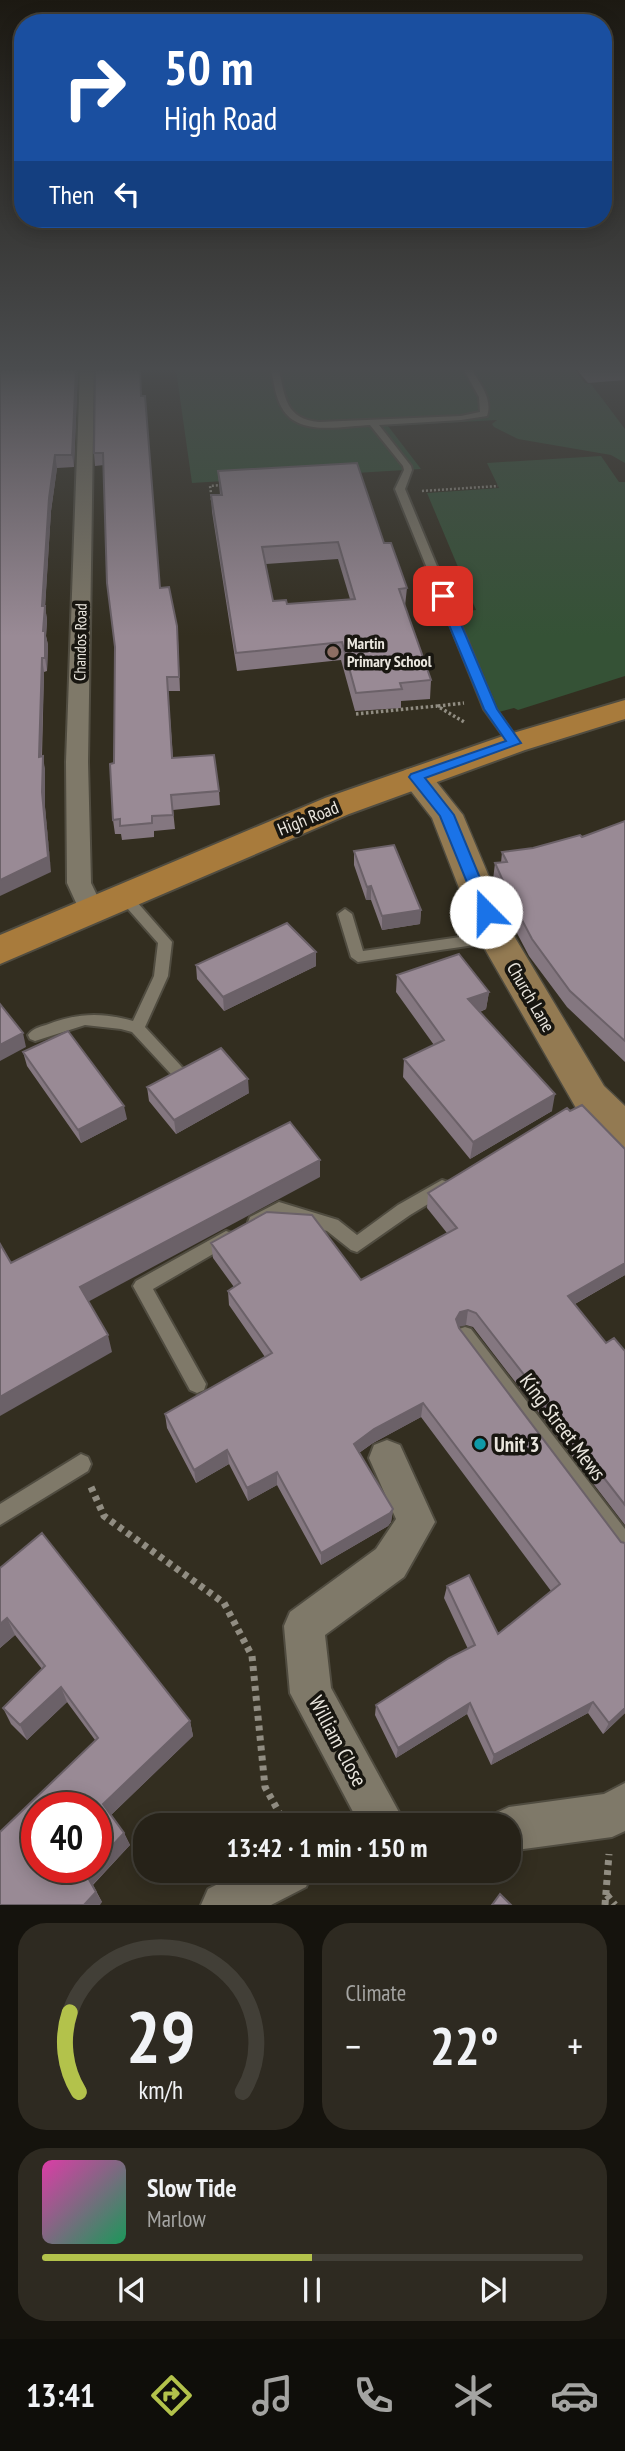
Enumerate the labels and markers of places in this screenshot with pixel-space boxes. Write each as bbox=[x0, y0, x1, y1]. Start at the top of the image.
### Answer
pin bbox=[413, 566, 473, 626]
place label: Martin Primary School bbox=[347, 633, 432, 671]
marker: Martin Primary School bbox=[325, 644, 341, 660]
place label: Unit 3 bbox=[494, 1431, 539, 1458]
marker: Unit 3 bbox=[472, 1436, 488, 1452]

